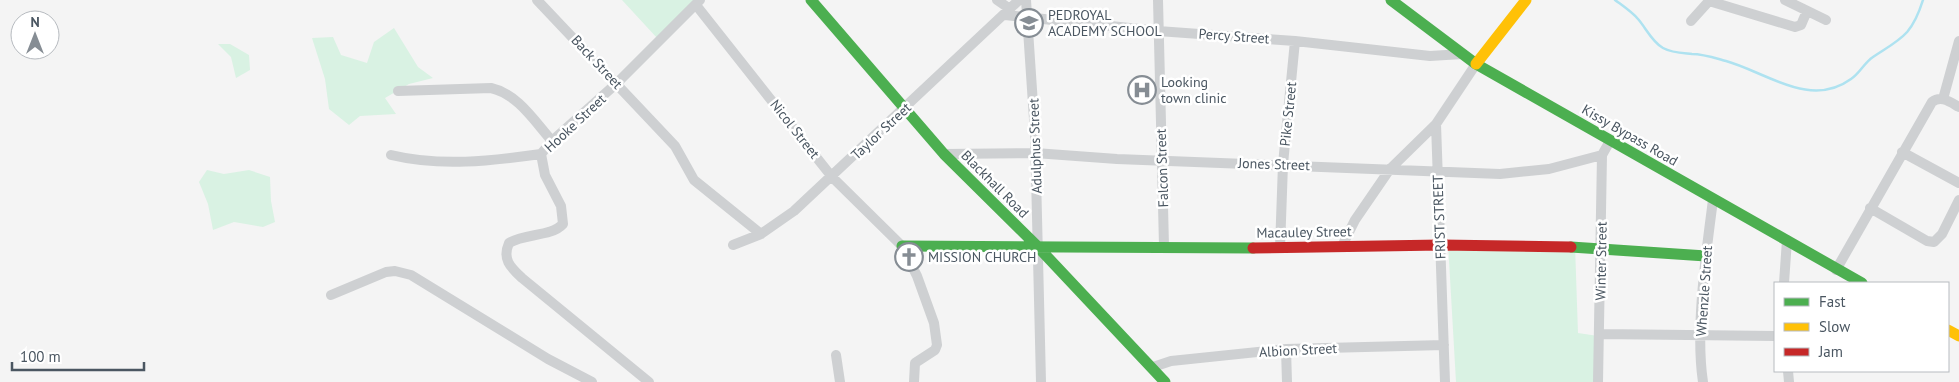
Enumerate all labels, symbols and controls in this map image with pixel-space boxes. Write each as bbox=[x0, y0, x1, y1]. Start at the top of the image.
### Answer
place label: PEDROYAL ACADEMY SCHOOL bbox=[1048, 6, 1162, 40]
school or university icon: PEDROYAL ACADEMY SCHOOL bbox=[1014, 8, 1044, 38]
north arrow bbox=[10, 10, 60, 60]
text: N bbox=[30, 13, 40, 31]
street label: Percy Street bbox=[1198, 25, 1270, 47]
street label: Back Street bbox=[567, 31, 627, 93]
place label: Looking town clinic bbox=[1161, 73, 1227, 107]
hospital icon: Looking town clinic bbox=[1127, 75, 1157, 105]
street label: Pike Street bbox=[1276, 81, 1300, 147]
street label: Hooke Street bbox=[540, 90, 610, 156]
street label: Nicol Street bbox=[766, 96, 824, 162]
street label: Taylor Street bbox=[847, 98, 915, 163]
street label: Adulphus Street bbox=[1024, 98, 1046, 194]
street label: Kissy Bypass Road bbox=[1579, 100, 1681, 170]
street label: Falcon Street bbox=[1152, 128, 1172, 208]
street label: Blackhall Road bbox=[957, 146, 1033, 222]
street label: Jones Street bbox=[1237, 154, 1310, 174]
street label: FRIST STREET bbox=[1429, 174, 1449, 259]
street label: Winter Street bbox=[1591, 221, 1611, 301]
street label: Macauley Street bbox=[1256, 222, 1352, 242]
church icon: MISSION CHURCH bbox=[894, 242, 924, 272]
street label: Whenzle Street bbox=[1692, 245, 1716, 337]
place label: MISSION CHURCH bbox=[928, 248, 1036, 266]
legend bbox=[1774, 282, 1949, 372]
text: Fast bbox=[1819, 292, 1846, 311]
text: Slow bbox=[1819, 317, 1850, 336]
street label: Albion Street bbox=[1258, 339, 1338, 361]
scale bar bbox=[12, 340, 145, 372]
text: Jam bbox=[1818, 342, 1843, 361]
text: 100 m bbox=[20, 347, 61, 366]

